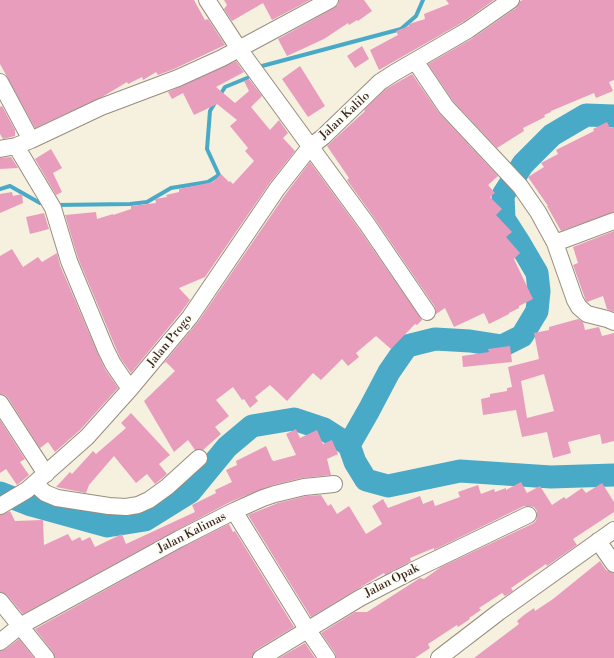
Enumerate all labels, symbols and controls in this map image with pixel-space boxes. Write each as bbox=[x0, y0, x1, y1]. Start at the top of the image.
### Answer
street label: Jalan Kalilo bbox=[317, 89, 373, 143]
street label: Jalan Progo bbox=[144, 312, 196, 370]
street label: Jalan Kalimas bbox=[155, 510, 229, 556]
street label: Jalan Opak bbox=[362, 561, 422, 601]

